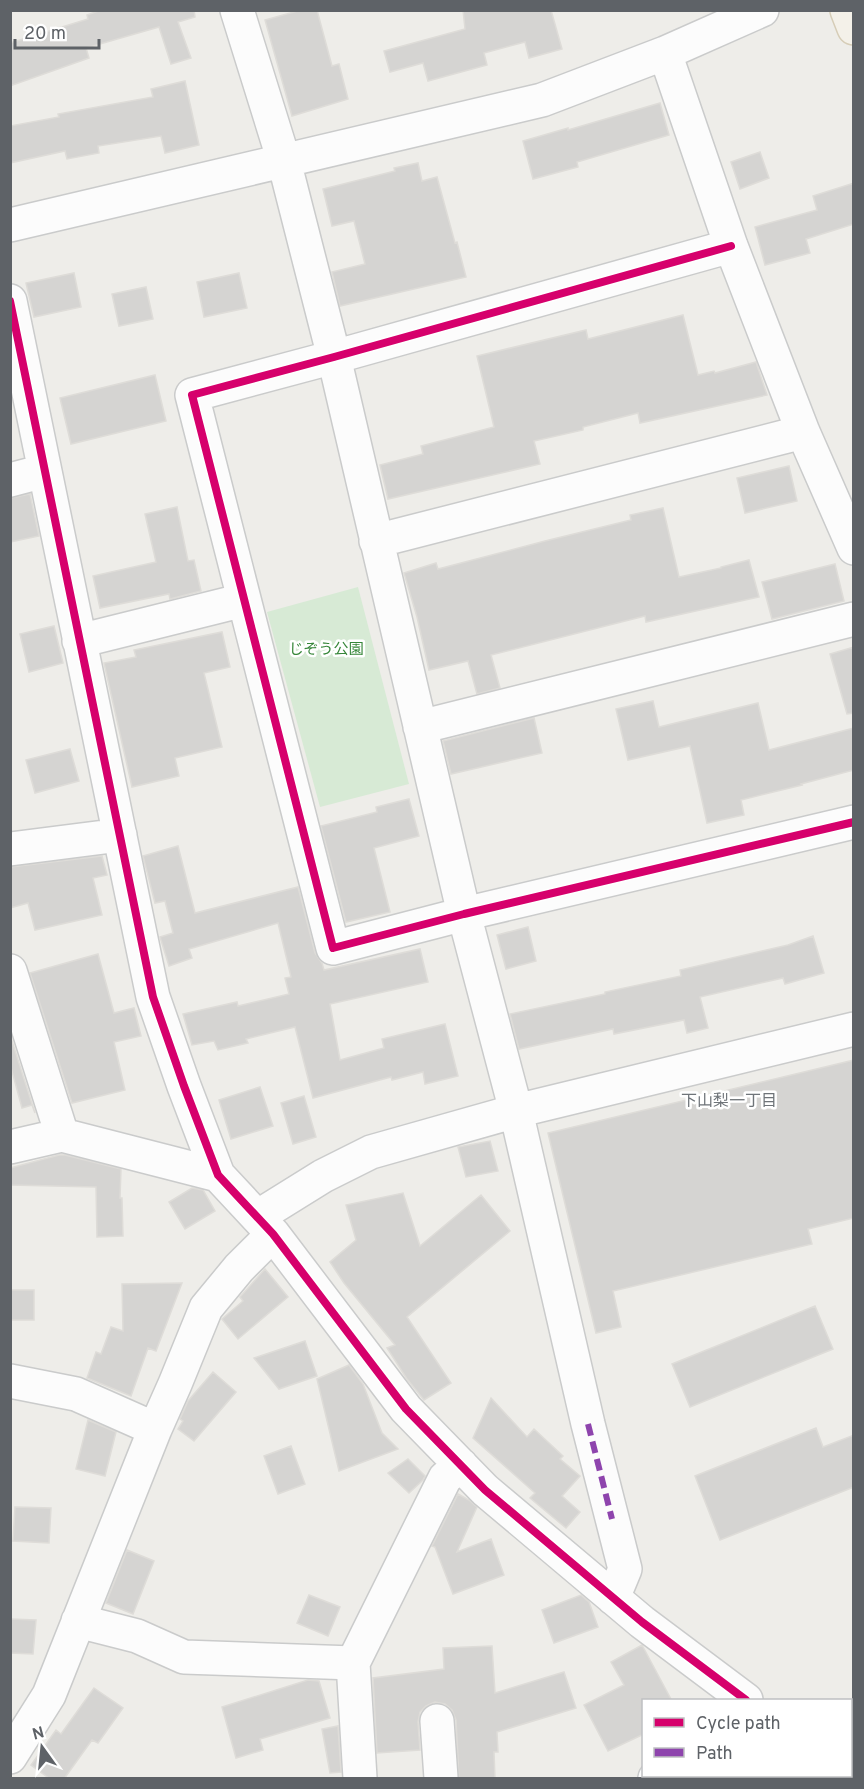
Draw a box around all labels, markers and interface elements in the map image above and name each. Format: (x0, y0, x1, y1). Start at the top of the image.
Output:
scale bar (15, 12, 99, 50)
text: 20 m (24, 23, 66, 46)
park label: じぞう公園 (288, 641, 364, 660)
district label: 下山梨一丁目 (681, 1092, 777, 1112)
legend (642, 1699, 852, 1777)
text: Cycle path (696, 1713, 781, 1736)
north arrow (12, 1717, 72, 1777)
text: N (30, 1723, 47, 1746)
text: Path (696, 1743, 733, 1766)

